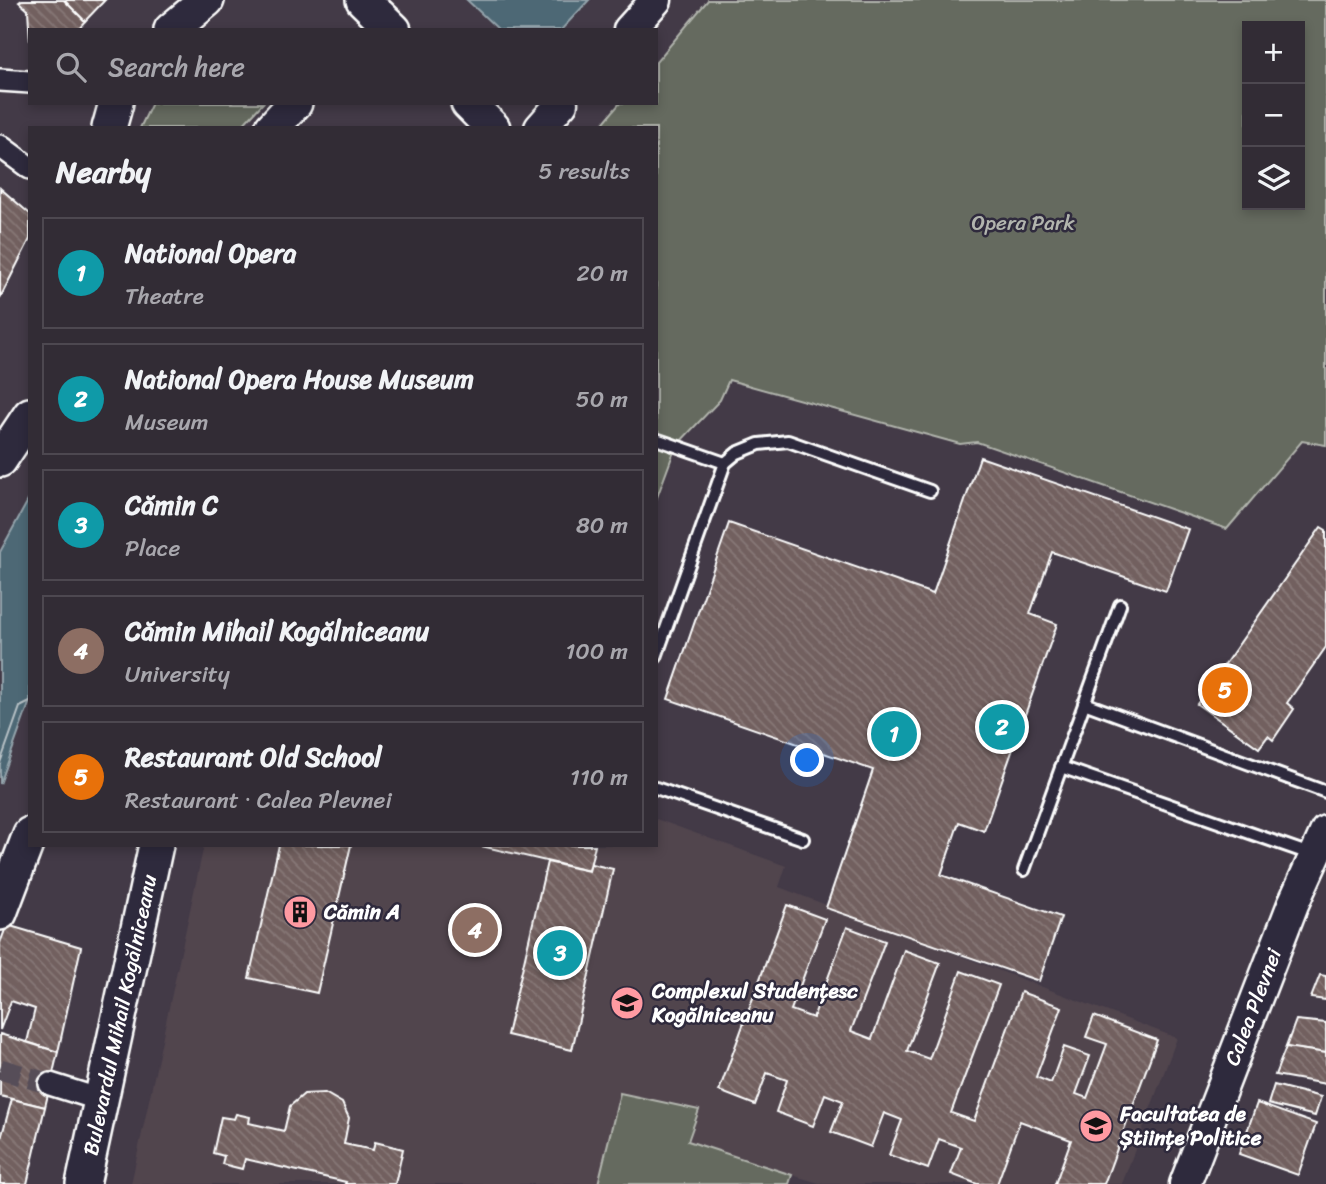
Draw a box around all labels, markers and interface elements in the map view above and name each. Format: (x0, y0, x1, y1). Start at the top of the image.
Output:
map controls (1242, 21, 1305, 210)
button: + (1242, 21, 1305, 84)
search box (28, 28, 658, 105)
text: Search here (108, 44, 245, 90)
icon: search (52, 48, 90, 86)
button: − (1242, 84, 1305, 147)
text: Nearby (56, 145, 151, 199)
button: layers (1242, 147, 1305, 210)
text: 5 results (539, 151, 630, 192)
park label: Opera Park (971, 204, 1075, 242)
text: National Opera (125, 230, 296, 276)
text: 1 (76, 253, 86, 294)
text: 20 m (577, 253, 628, 294)
text: Theatre (125, 276, 204, 317)
text: National Opera House Museum (125, 356, 474, 402)
text: 2 (74, 379, 88, 420)
text: 50 m (576, 379, 628, 420)
text: Museum (125, 402, 209, 443)
text: Cămin C (125, 482, 218, 528)
text: 3 (75, 505, 87, 546)
text: 80 m (576, 505, 628, 546)
text: Place (125, 528, 180, 569)
text: Cămin Mihail Kogălniceanu (125, 608, 429, 654)
text: 4 (74, 631, 88, 672)
text: 100 m (565, 631, 628, 672)
text: University (125, 654, 230, 695)
pin: 5 (1202, 664, 1248, 716)
pin: 2 (979, 701, 1025, 753)
pin: 1 (871, 708, 917, 760)
text: Restaurant Old School (125, 734, 382, 780)
your location (790, 743, 824, 777)
text: 5 (74, 757, 88, 798)
text: 110 m (570, 757, 628, 798)
text: Restaurant · Calea Plevnei (125, 780, 392, 821)
street label: Bulevardul Mihail Kogălniceanu (72, 871, 168, 1159)
building icon: Cămin A (281, 893, 319, 931)
place label: Cămin A (323, 893, 400, 931)
pin: 4 (452, 904, 498, 956)
pin: 3 (537, 927, 583, 979)
street label: Calea Plevnei (1213, 942, 1293, 1071)
place label: Complexul Studențesc Kogălniceanu (651, 972, 858, 1034)
school or university icon: Complexul Studențesc Kogălniceanu (608, 984, 646, 1022)
place label: Facultatea de Științe Politice (1119, 1095, 1262, 1157)
school or university icon: Facultatea de Științe Politice (1077, 1107, 1115, 1145)

